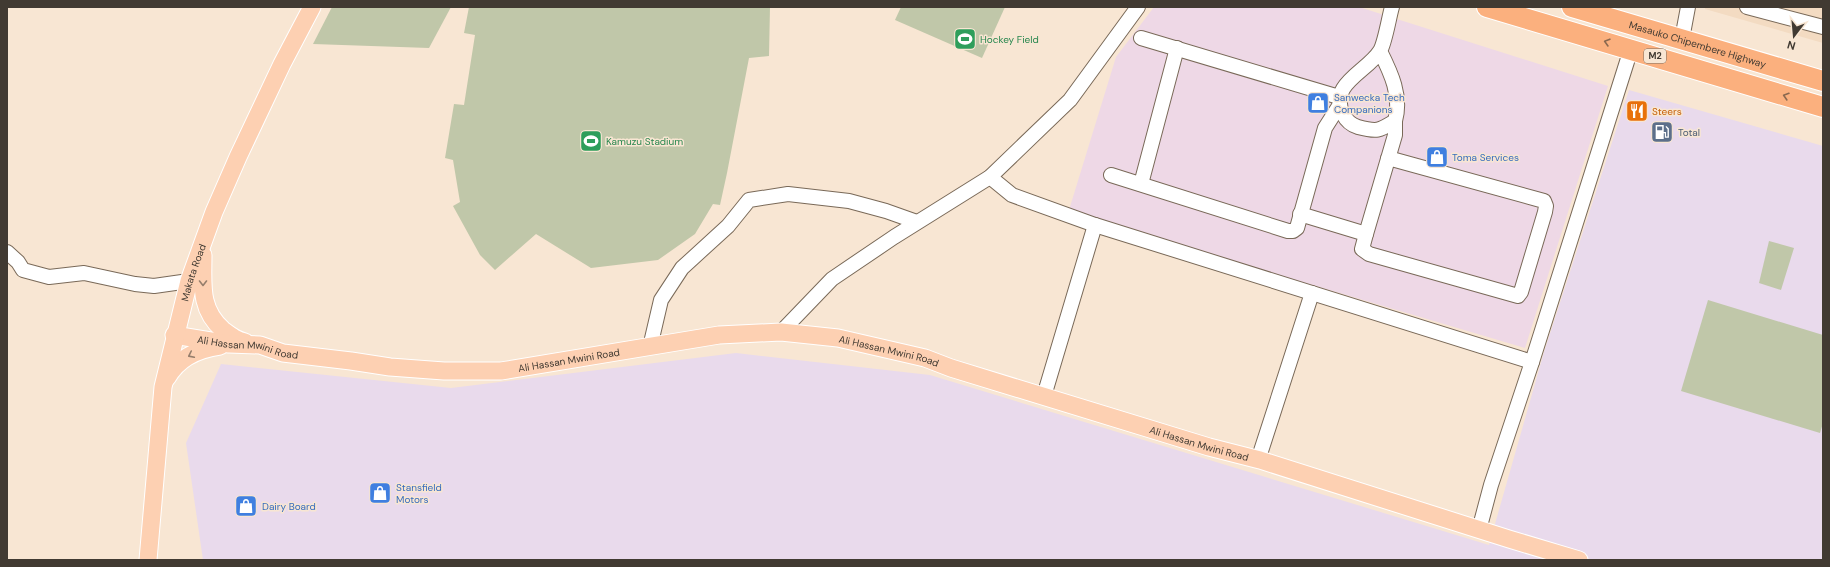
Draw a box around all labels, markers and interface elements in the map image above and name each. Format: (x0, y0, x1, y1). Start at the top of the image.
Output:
north arrow (1774, 16, 1814, 56)
street label: Masauko Chipembere Highway (1627, 18, 1768, 71)
sports icon: Hockey Field (952, 26, 978, 52)
place label: Hockey Field (980, 33, 1039, 46)
one-way arrow (1604, 38, 1611, 47)
text: N (1785, 38, 1797, 53)
road number: M2 (1644, 49, 1666, 63)
shop icon: Sanwecka Tech Companions (1305, 90, 1331, 116)
place label: Sanwecka Tech Companions (1334, 91, 1405, 116)
one-way arrow (1782, 92, 1789, 101)
restaurant icon: Steers (1624, 98, 1650, 124)
place label: Steers (1652, 105, 1682, 118)
fuel station icon: Total (1649, 119, 1675, 145)
place label: Total (1678, 126, 1700, 139)
sports icon: Kamuzu Stadium (578, 128, 604, 154)
place label: Kamuzu Stadium (606, 135, 683, 148)
shop icon: Toma Services (1424, 144, 1450, 170)
place label: Toma Services (1452, 151, 1519, 164)
street label: Makata Road (178, 242, 209, 303)
one-way arrow (199, 280, 207, 286)
street label: Ali Hassan Mwini Road (838, 332, 941, 370)
street label: Ali Hassan Mwini Road (196, 333, 299, 362)
street label: Ali Hassan Mwini Road (517, 345, 621, 375)
one-way arrow (188, 350, 195, 358)
street label: Ali Hassan Mwini Road (1148, 423, 1250, 464)
shop icon: Stansfield Motors (367, 480, 393, 506)
place label: Stansfield Motors (396, 481, 442, 506)
shop icon: Dairy Board (233, 493, 259, 519)
place label: Dairy Board (262, 500, 316, 513)

